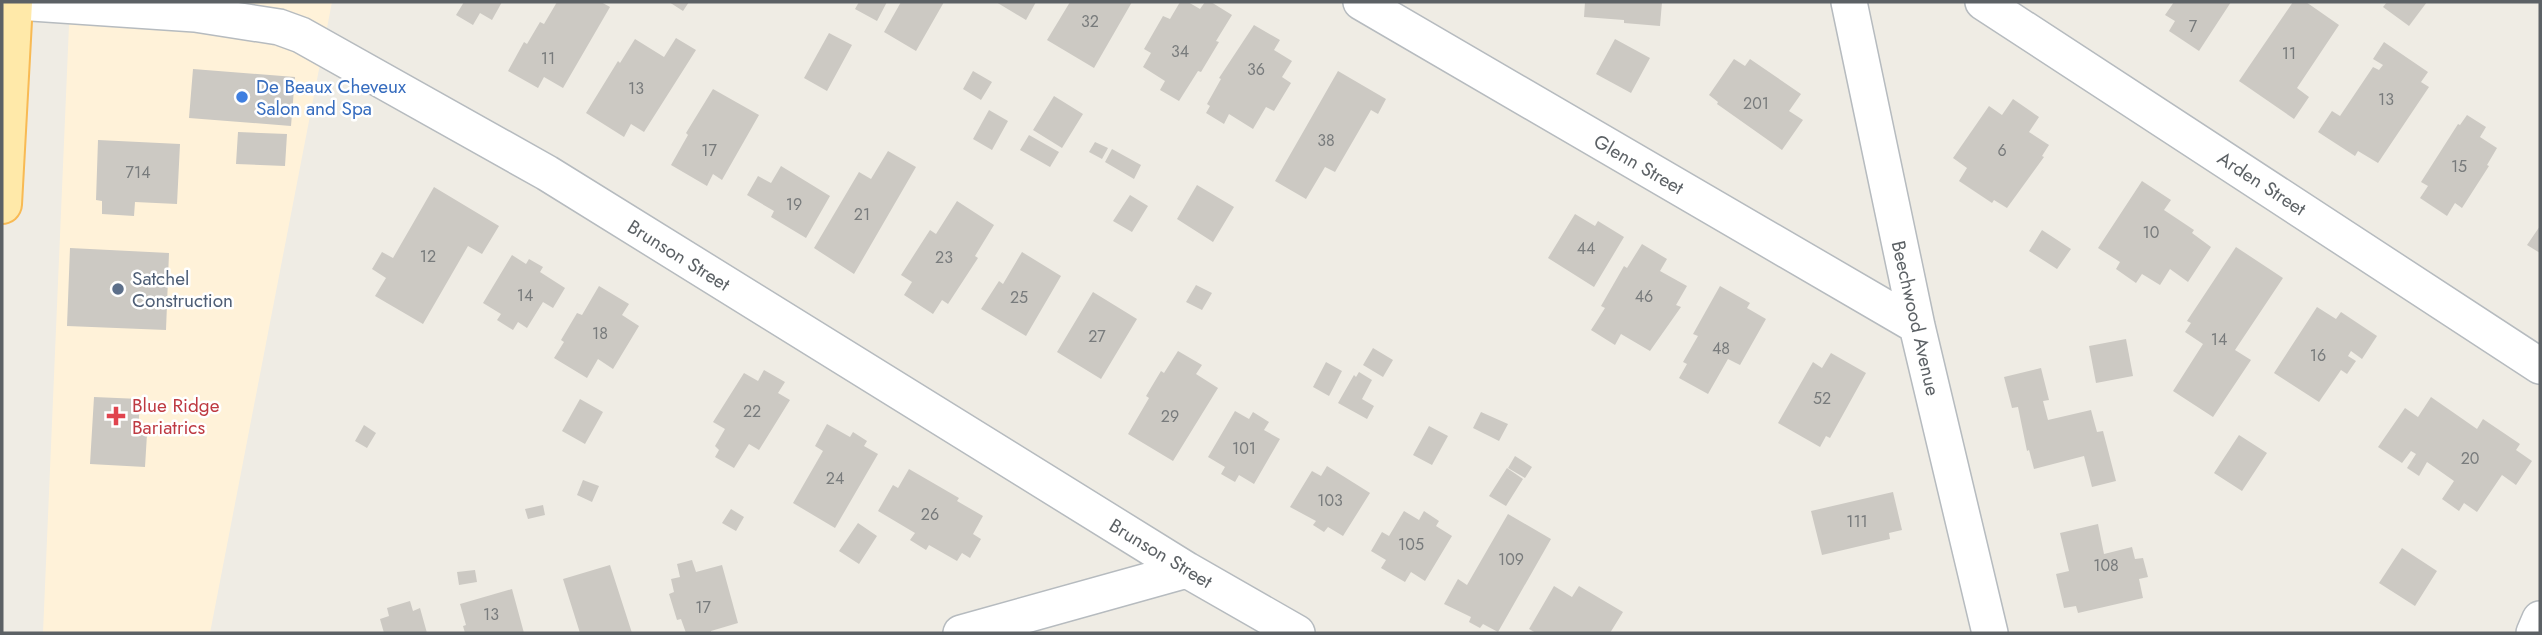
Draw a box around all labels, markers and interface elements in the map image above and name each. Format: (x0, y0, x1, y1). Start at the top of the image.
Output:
house number: 32 (1081, 10, 1099, 33)
house number: 7 (2189, 15, 2198, 38)
house number: 34 (1171, 40, 1189, 63)
house number: 11 (2282, 42, 2296, 65)
house number: 11 (541, 47, 555, 70)
house number: 36 (1247, 58, 1265, 81)
place label: De Beaux Cheveux Salon and Spa (256, 73, 406, 122)
house number: 13 (628, 77, 644, 100)
house number: 13 (2378, 88, 2394, 111)
marker: De Beaux Cheveux Salon and Spa (234, 89, 250, 105)
house number: 201 (1743, 92, 1769, 115)
street label: Glenn Street (1589, 128, 1689, 201)
house number: 38 (1317, 129, 1335, 152)
house number: 17 (701, 139, 717, 162)
house number: 6 (1997, 139, 2007, 162)
street label: Arden Street (2212, 145, 2312, 222)
house number: 15 (2451, 155, 2467, 178)
house number: 714 (126, 161, 150, 184)
house number: 19 (786, 193, 802, 216)
house number: 21 (854, 203, 870, 226)
street label: Brunson Street (622, 213, 735, 298)
house number: 10 (2143, 221, 2159, 244)
house number: 44 (1577, 237, 1595, 260)
street label: Beechwood Avenue (1885, 238, 1947, 398)
house number: 12 (420, 245, 436, 268)
house number: 23 (935, 246, 953, 269)
place label: Satchel Construction (132, 265, 233, 314)
marker: Satchel Construction (110, 281, 126, 297)
house number: 14 (517, 284, 533, 307)
house number: 46 (1635, 285, 1653, 308)
house number: 25 (1010, 286, 1028, 309)
house number: 18 (592, 322, 608, 345)
house number: 27 (1088, 325, 1106, 348)
house number: 14 (2211, 328, 2227, 351)
house number: 48 (1712, 337, 1730, 360)
house number: 16 (2310, 344, 2326, 367)
house number: 52 (1813, 387, 1831, 410)
place label: Blue Ridge Bariatrics (132, 392, 220, 441)
house number: 22 (743, 400, 761, 423)
house number: 29 (1161, 405, 1179, 428)
marker: Blue Ridge Bariatrics (106, 406, 126, 426)
house number: 101 (1232, 437, 1256, 460)
house number: 20 (2461, 447, 2479, 470)
house number: 24 (826, 467, 844, 490)
house number: 103 (1317, 489, 1343, 512)
house number: 26 (921, 503, 939, 526)
house number: 111 (1846, 510, 1868, 533)
street label: Brunson Street (1104, 512, 1218, 595)
house number: 105 (1398, 533, 1424, 556)
house number: 109 (1498, 548, 1524, 571)
house number: 108 (2093, 554, 2119, 577)
house number: 17 (695, 596, 711, 619)
house number: 13 (483, 603, 499, 626)

